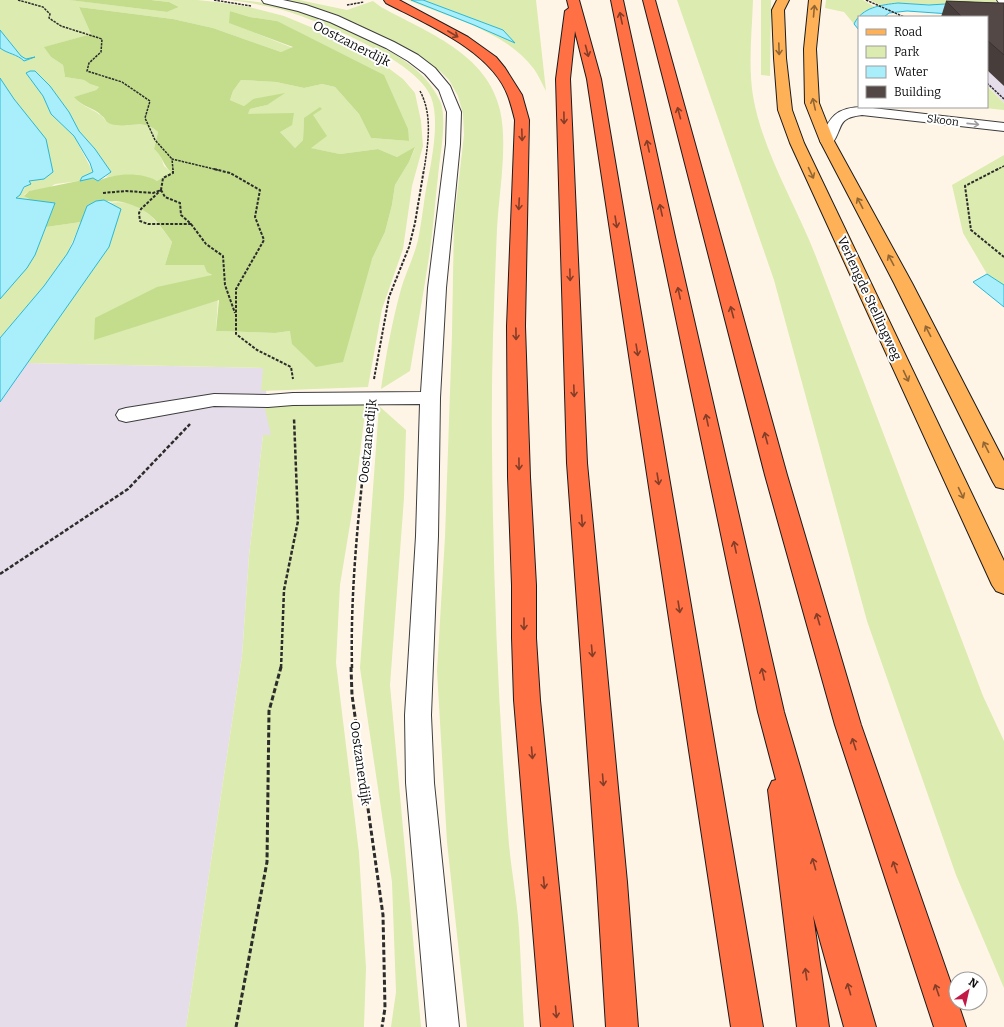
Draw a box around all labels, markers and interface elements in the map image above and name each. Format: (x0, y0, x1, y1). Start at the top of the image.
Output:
one-way arrow (810, 5, 817, 18)
one-way arrow (616, 12, 624, 25)
legend (858, 16, 988, 108)
street label: Oostzanerdijk (311, 18, 393, 70)
text: Road (894, 25, 922, 39)
one-way arrow (447, 31, 459, 39)
one-way arrow (775, 42, 783, 55)
one-way arrow (584, 44, 591, 57)
text: Park (894, 45, 920, 59)
text: Water (894, 65, 929, 79)
text: Building (894, 85, 941, 99)
one-way arrow (809, 98, 817, 111)
one-way arrow (675, 107, 682, 120)
one-way arrow (560, 111, 568, 124)
street label: Skoon (926, 112, 960, 129)
one-way arrow (966, 120, 979, 128)
one-way arrow (518, 128, 526, 141)
one-way arrow (643, 140, 651, 153)
one-way arrow (808, 167, 815, 179)
one-way arrow (515, 197, 523, 210)
one-way arrow (856, 197, 863, 209)
one-way arrow (657, 204, 665, 217)
one-way arrow (612, 215, 620, 228)
street label: Verlengde Stellingweg (834, 234, 905, 362)
one-way arrow (887, 254, 894, 266)
one-way arrow (566, 268, 573, 281)
one-way arrow (675, 286, 683, 299)
one-way arrow (728, 306, 735, 319)
one-way arrow (924, 326, 931, 338)
one-way arrow (512, 327, 520, 340)
one-way arrow (633, 343, 641, 356)
one-way arrow (903, 369, 910, 381)
one-way arrow (570, 384, 578, 397)
street label: Oostzanerdijk (356, 398, 379, 484)
one-way arrow (703, 413, 711, 426)
one-way arrow (762, 431, 769, 444)
one-way arrow (982, 442, 990, 454)
one-way arrow (515, 457, 523, 470)
one-way arrow (654, 472, 662, 485)
one-way arrow (958, 487, 965, 499)
one-way arrow (578, 514, 585, 527)
one-way arrow (731, 540, 739, 553)
one-way arrow (675, 600, 683, 613)
one-way arrow (814, 613, 821, 626)
one-way arrow (520, 617, 528, 630)
one-way arrow (588, 644, 595, 657)
one-way arrow (759, 667, 767, 680)
street label: Oostzanerdijk (347, 720, 374, 807)
one-way arrow (850, 738, 858, 750)
one-way arrow (529, 746, 536, 759)
one-way arrow (599, 773, 607, 786)
one-way arrow (810, 858, 817, 871)
one-way arrow (891, 861, 899, 873)
one-way arrow (540, 876, 548, 889)
one-way arrow (802, 968, 810, 981)
north arrow (948, 971, 988, 1011)
text: N (966, 975, 981, 991)
one-way arrow (845, 983, 852, 996)
one-way arrow (933, 984, 941, 996)
one-way arrow (552, 1005, 559, 1018)

